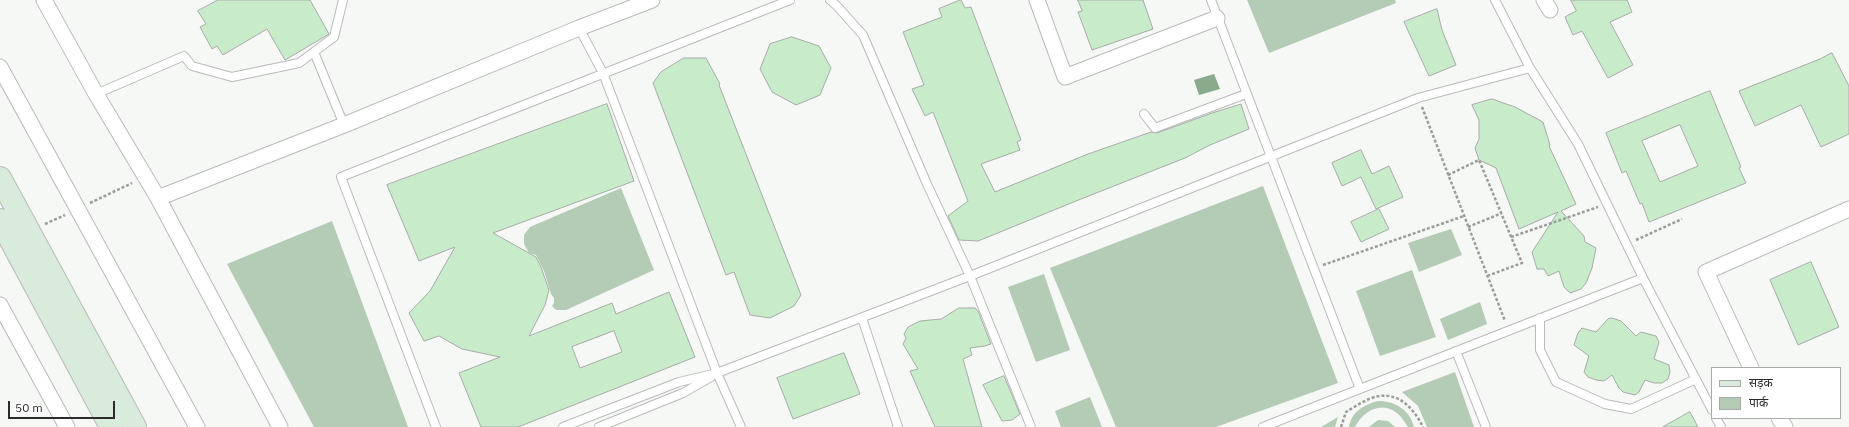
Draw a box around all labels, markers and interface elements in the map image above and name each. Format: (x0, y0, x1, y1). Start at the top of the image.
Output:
legend (1711, 367, 1841, 419)
text: सड़क (1749, 375, 1773, 390)
scale bar (10, 393, 117, 419)
text: पार्क (1749, 395, 1768, 410)
text: 50 m (15, 400, 43, 415)

